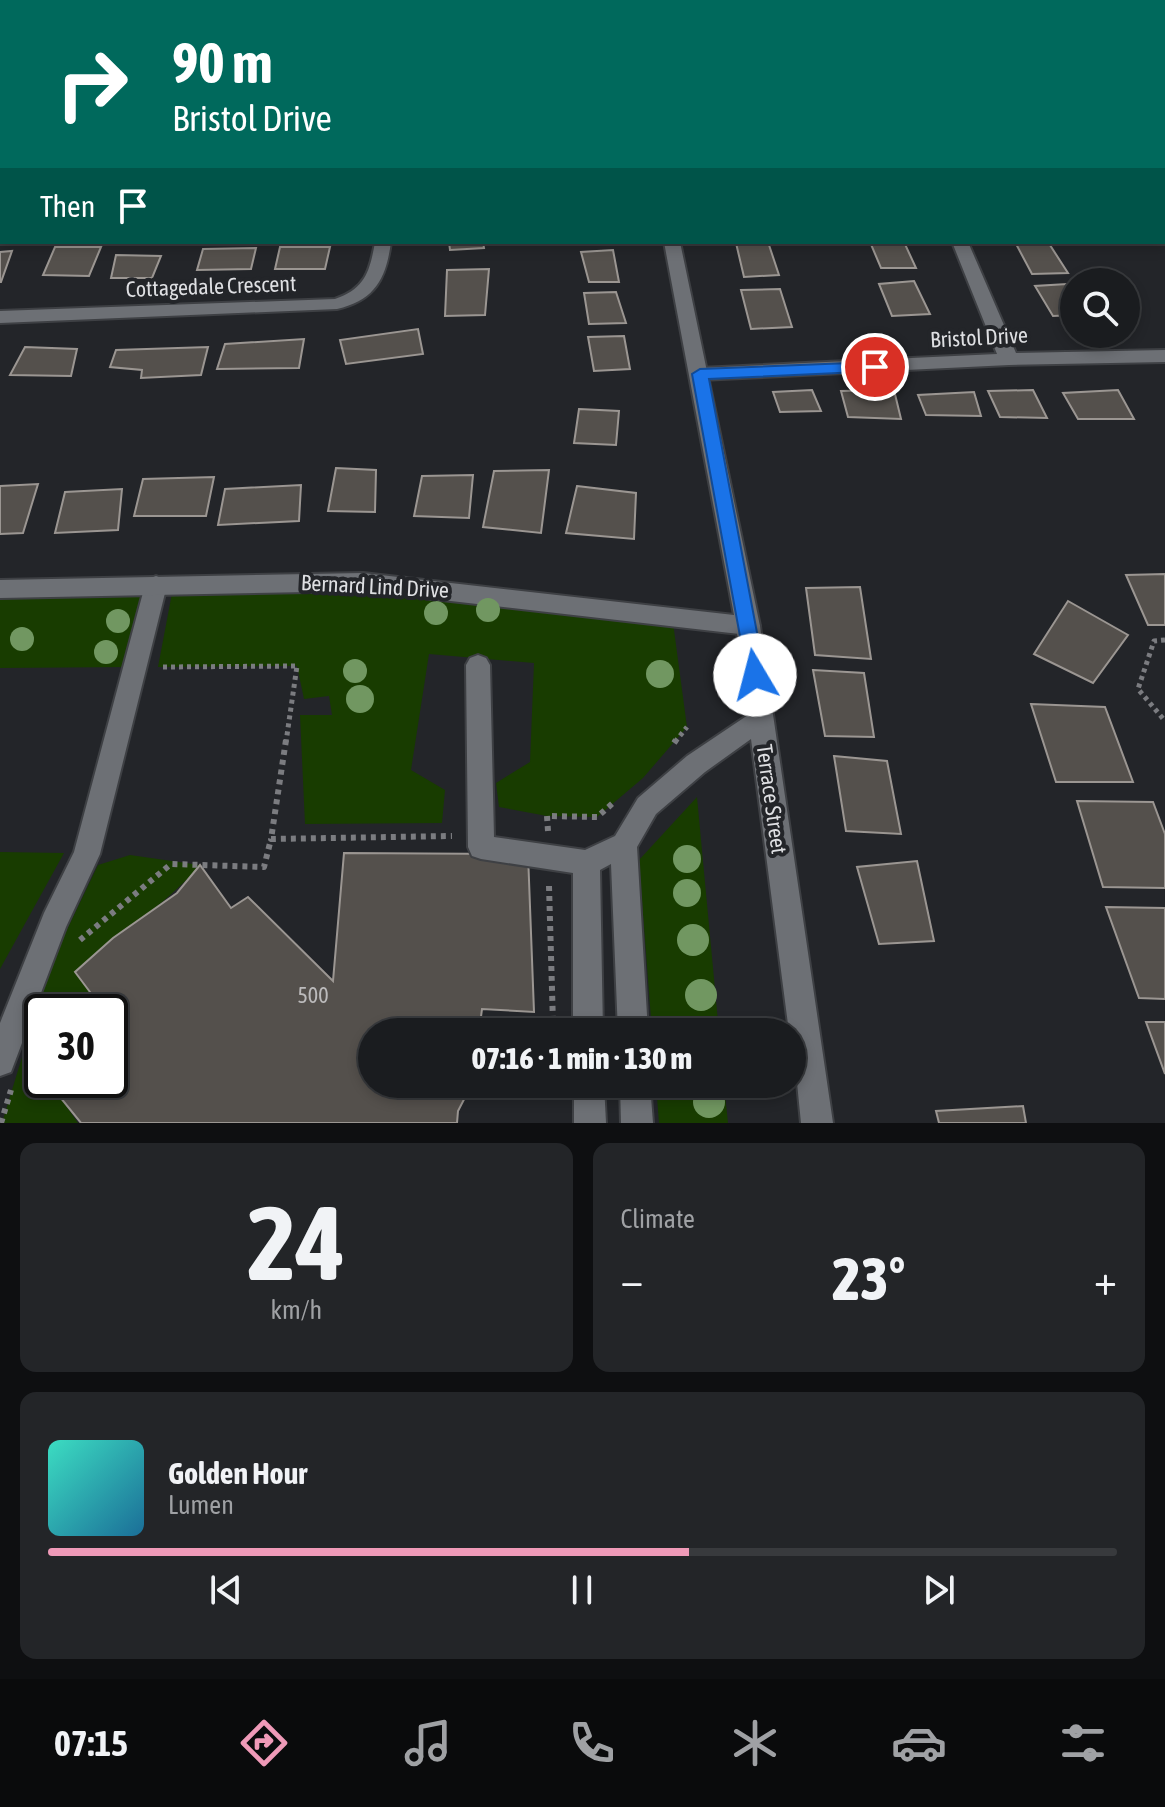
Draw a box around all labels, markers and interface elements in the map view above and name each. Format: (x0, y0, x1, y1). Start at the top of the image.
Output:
text: 90 m (172, 31, 273, 95)
icon: right (40, 32, 144, 136)
text: Bristol Drive (172, 97, 332, 139)
icon: arrive (111, 184, 155, 228)
text: Then (40, 189, 95, 223)
map controls (1060, 268, 1140, 348)
button: search (1060, 268, 1140, 348)
street label: Cottagedale Crescent (125, 270, 297, 302)
street label: Bristol Drive (930, 321, 1028, 353)
pin (841, 333, 909, 401)
icon: arrive (853, 345, 897, 389)
street label: Bernard Lind Drive (300, 569, 450, 603)
position arrow (713, 633, 797, 717)
street label: Terrace Street (751, 742, 793, 856)
house number: 500 (297, 982, 329, 1008)
speed limit sign: 30 (24, 994, 128, 1098)
text: 07:16 · 1 min · 130 m (472, 1041, 692, 1075)
text: 24 (247, 1183, 345, 1302)
text: Climate (621, 1204, 695, 1234)
text: 23° (832, 1244, 905, 1313)
text: − (621, 1254, 643, 1304)
text: + (1094, 1254, 1117, 1304)
text: km/h (270, 1295, 322, 1325)
text: Golden Hour (168, 1456, 307, 1490)
text: Lumen (168, 1490, 234, 1520)
icon: previous (204, 1568, 248, 1612)
icon: pause (560, 1568, 604, 1612)
icon: next (917, 1568, 961, 1612)
icon: directions (236, 1715, 292, 1771)
icon: music (400, 1715, 456, 1771)
icon: phone (564, 1715, 620, 1771)
icon: climate (727, 1715, 783, 1771)
icon: car (891, 1715, 947, 1771)
icon: filters (1055, 1715, 1111, 1771)
text: 07:15 (54, 1722, 128, 1764)

